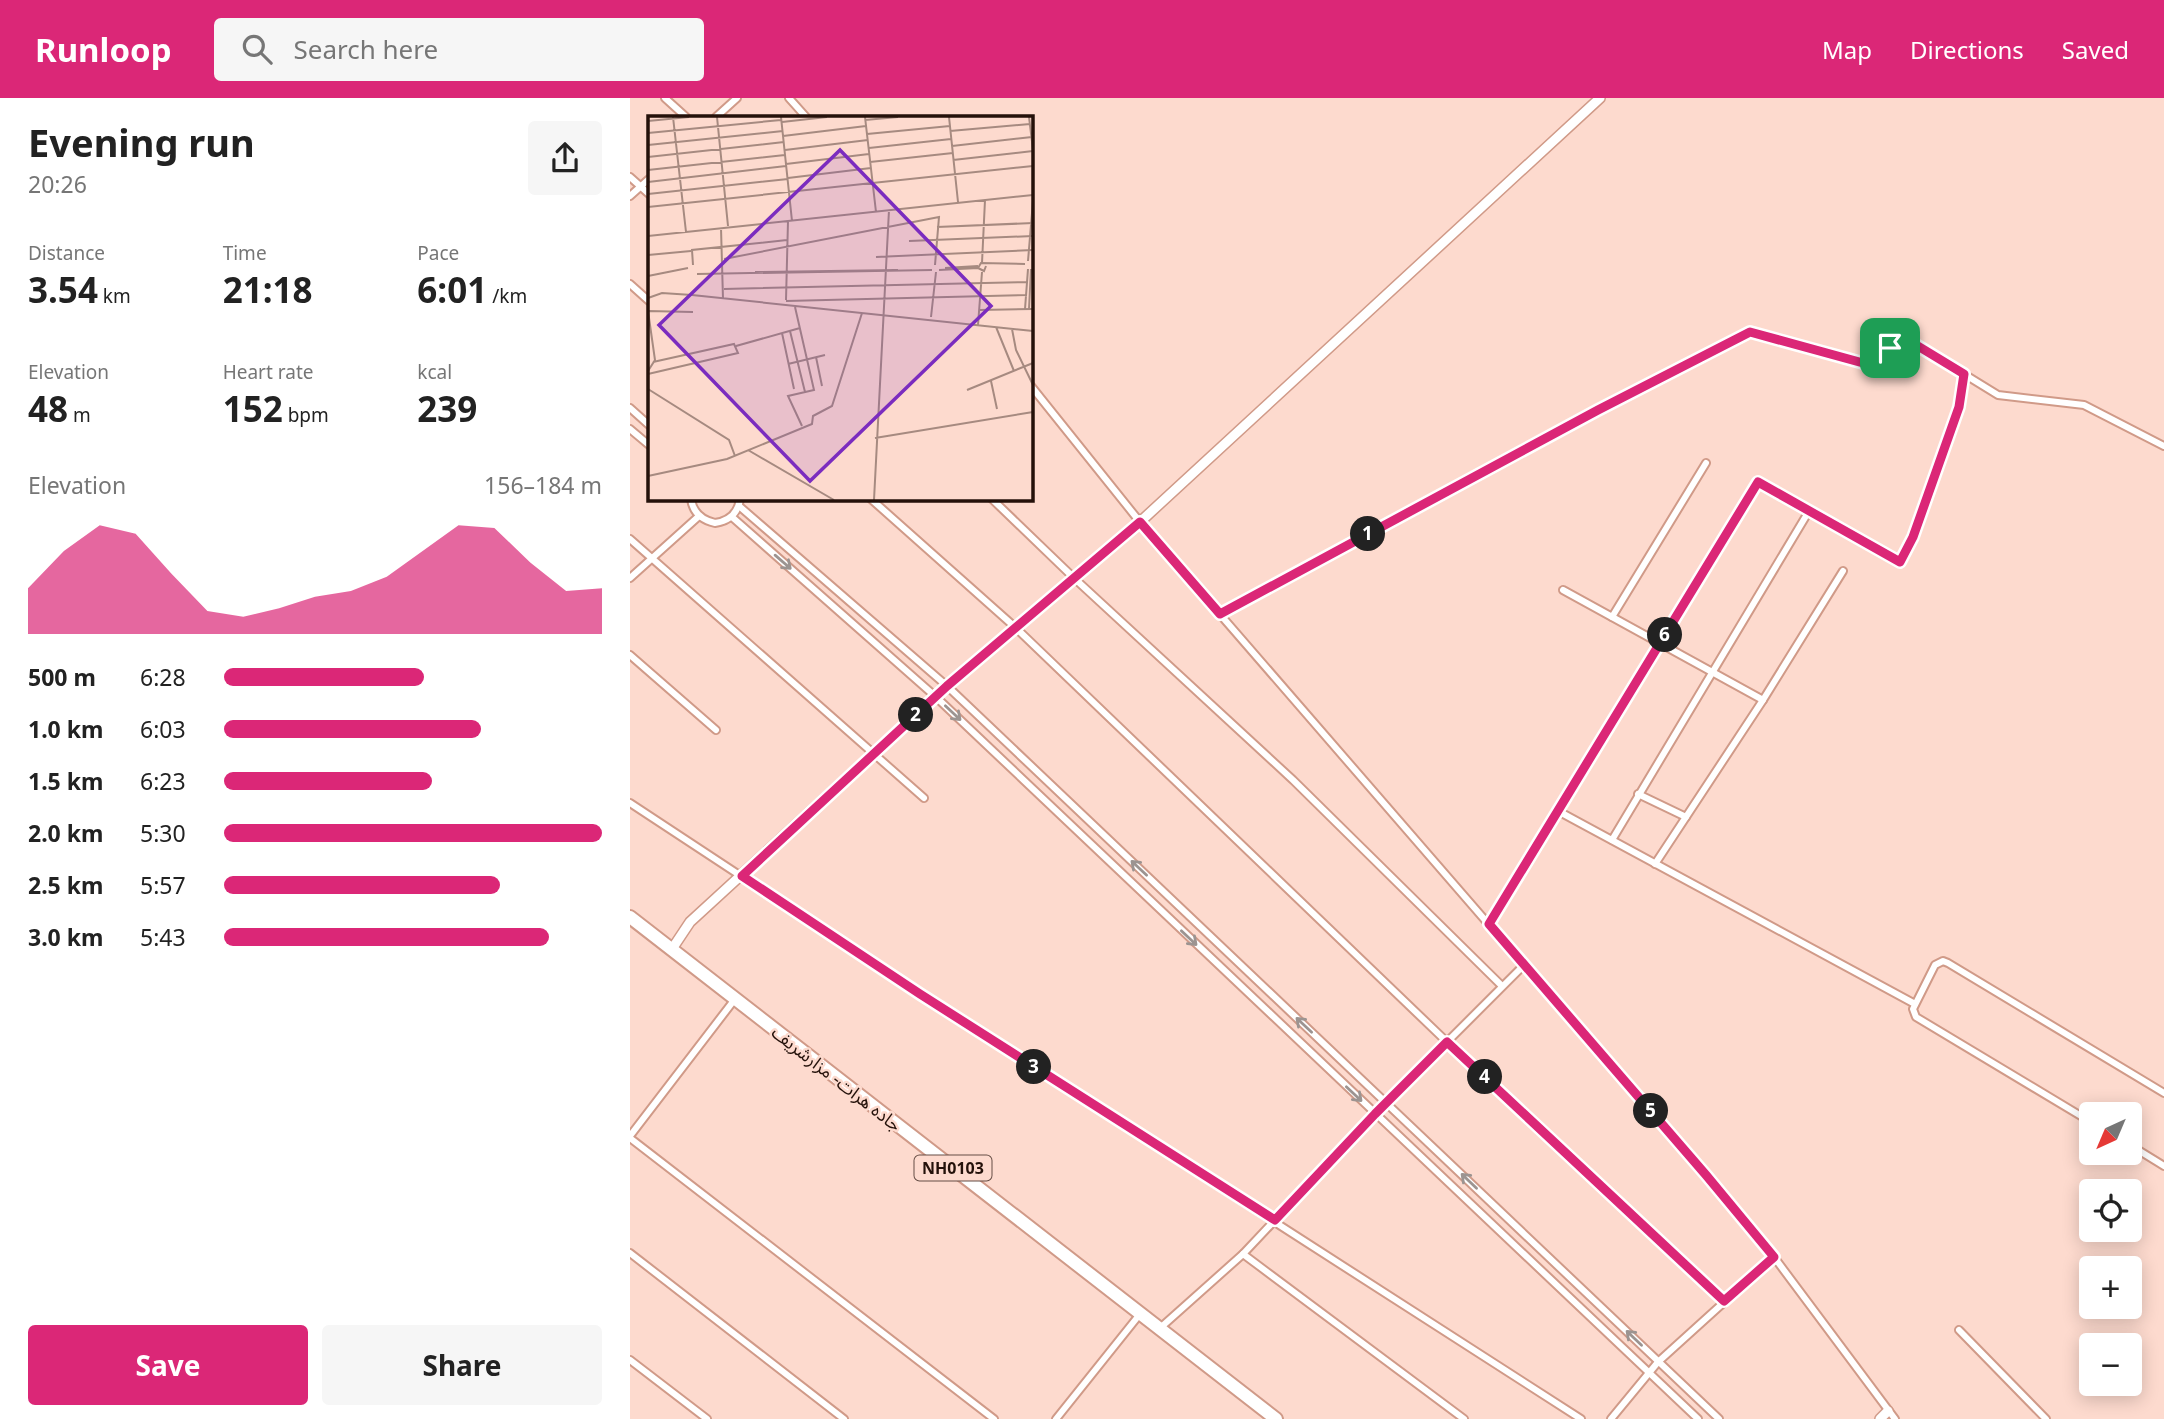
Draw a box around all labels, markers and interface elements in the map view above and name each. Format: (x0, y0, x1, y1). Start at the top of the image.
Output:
search box (214, 18, 704, 81)
text: Runloop (35, 27, 172, 72)
icon: search (238, 30, 276, 68)
text: Search here (294, 31, 438, 67)
text: Map (1822, 33, 1872, 66)
text: Directions (1910, 33, 2024, 66)
text: Saved (2062, 33, 2129, 66)
text: Evening run (28, 116, 255, 168)
inset map (648, 116, 1032, 500)
button: share (528, 121, 602, 195)
text: 20:26 (28, 168, 87, 200)
text: Distance (28, 240, 105, 266)
text: Time (223, 240, 267, 266)
text: Pace (417, 240, 459, 266)
text: 3.54 (28, 266, 98, 313)
text: 21:18 (223, 266, 313, 313)
text: 6:01 (417, 266, 487, 313)
text: km (98, 283, 131, 309)
text: /km (487, 283, 527, 309)
pin (1860, 318, 1920, 378)
icon: arrive (1871, 329, 1909, 367)
text: Elevation (28, 359, 109, 385)
text: Heart rate (223, 359, 313, 385)
text: kcal (417, 359, 452, 385)
text: 48 (28, 385, 68, 432)
text: 152 (223, 385, 283, 432)
text: 239 (417, 385, 477, 432)
text: m (68, 402, 91, 428)
text: bpm (283, 402, 329, 428)
text: Elevation (28, 469, 126, 501)
text: 156–184 m (484, 469, 602, 501)
pin: 1 (1350, 516, 1386, 551)
text: 1 (1362, 520, 1373, 546)
one-way arrow (774, 554, 792, 570)
pin: 6 (1648, 618, 1682, 652)
text: 6 (1659, 621, 1670, 647)
text: 500 m (28, 661, 96, 693)
text: 6:28 (140, 661, 186, 693)
pin: 2 (898, 698, 934, 732)
text: 2 (910, 701, 921, 727)
one-way arrow (944, 705, 961, 722)
text: 1.0 km (28, 713, 103, 745)
text: 6:03 (140, 713, 186, 745)
text: 1.5 km (28, 765, 103, 797)
text: 6:23 (140, 765, 186, 797)
text: 2.0 km (28, 817, 103, 849)
text: 5:30 (140, 817, 186, 849)
one-way arrow (1131, 860, 1148, 877)
text: 2.5 km (28, 869, 103, 901)
text: 5:57 (140, 869, 186, 901)
text: 3.0 km (28, 921, 103, 953)
text: 5:43 (140, 921, 186, 953)
one-way arrow (1180, 929, 1197, 946)
one-way arrow (1296, 1016, 1313, 1033)
street label: جاده هرات- مزارشریف (767, 1020, 907, 1136)
pin: 3 (1016, 1049, 1052, 1084)
text: 3 (1028, 1053, 1039, 1079)
pin: 4 (1468, 1060, 1502, 1094)
text: 4 (1479, 1063, 1490, 1089)
one-way arrow (1345, 1086, 1363, 1102)
pin: 5 (1634, 1094, 1668, 1128)
text: 5 (1645, 1097, 1656, 1123)
north arrow (2079, 1102, 2142, 1166)
map controls (2079, 1102, 2142, 1396)
road number: NH0103 (914, 1156, 992, 1180)
one-way arrow (1461, 1173, 1478, 1190)
button: locate (2079, 1179, 2142, 1242)
button: + (2079, 1256, 2142, 1319)
button: Save (28, 1325, 308, 1405)
button: Share (322, 1325, 602, 1405)
one-way arrow (1625, 1330, 1642, 1347)
button: − (2079, 1333, 2142, 1396)

